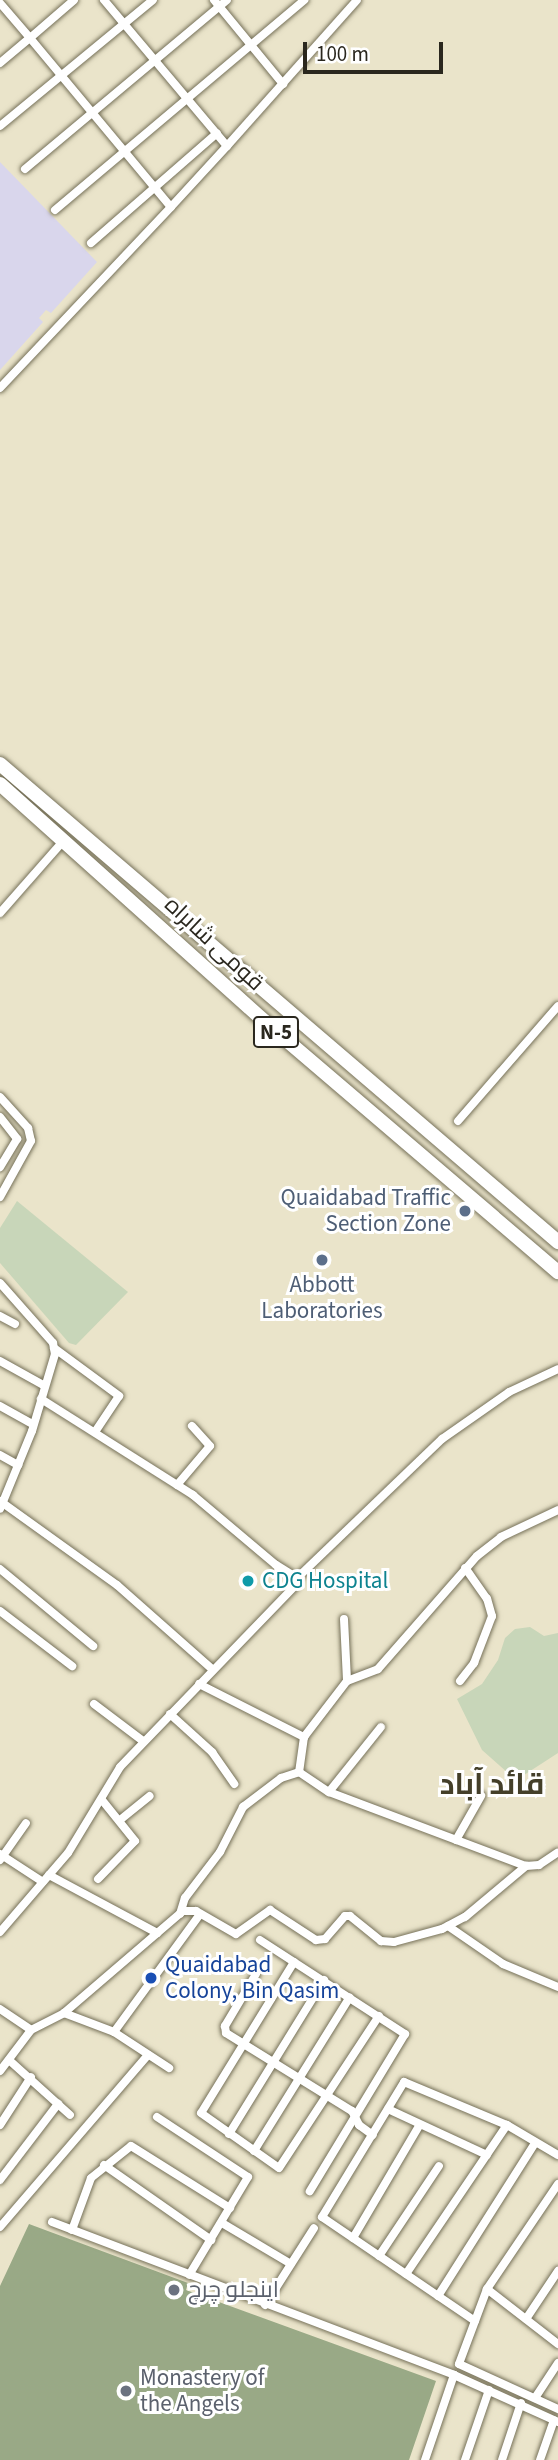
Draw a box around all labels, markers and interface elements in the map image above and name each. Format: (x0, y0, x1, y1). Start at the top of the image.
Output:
scale bar (306, 28, 446, 72)
text: 100 m (316, 39, 369, 69)
street label: قومی شاہراہ (159, 891, 269, 997)
road number: N-5 (252, 1014, 300, 1050)
place label: Quaidabad Traffic Section Zone (281, 1184, 451, 1238)
marker: Quaidabad Traffic Section Zone (457, 1203, 473, 1219)
marker: Abbott Laboratories (314, 1252, 330, 1268)
place label: Abbott Laboratories (261, 1271, 383, 1325)
place label: CDG Hospital (262, 1567, 388, 1595)
marker: CDG Hospital (240, 1573, 256, 1589)
district label: قائد آباد (440, 1767, 544, 1803)
place label: Quaidabad Colony, Bin Qasim (165, 1951, 339, 2005)
marker: Quaidabad Colony, Bin Qasim (143, 1970, 159, 1986)
place label: اینجلو چرچ (188, 2276, 279, 2304)
marker: اینجلو چرچ (166, 2282, 182, 2298)
place label: Monastery of the Angels (140, 2364, 264, 2418)
marker: Monastery of the Angels (118, 2383, 134, 2399)

